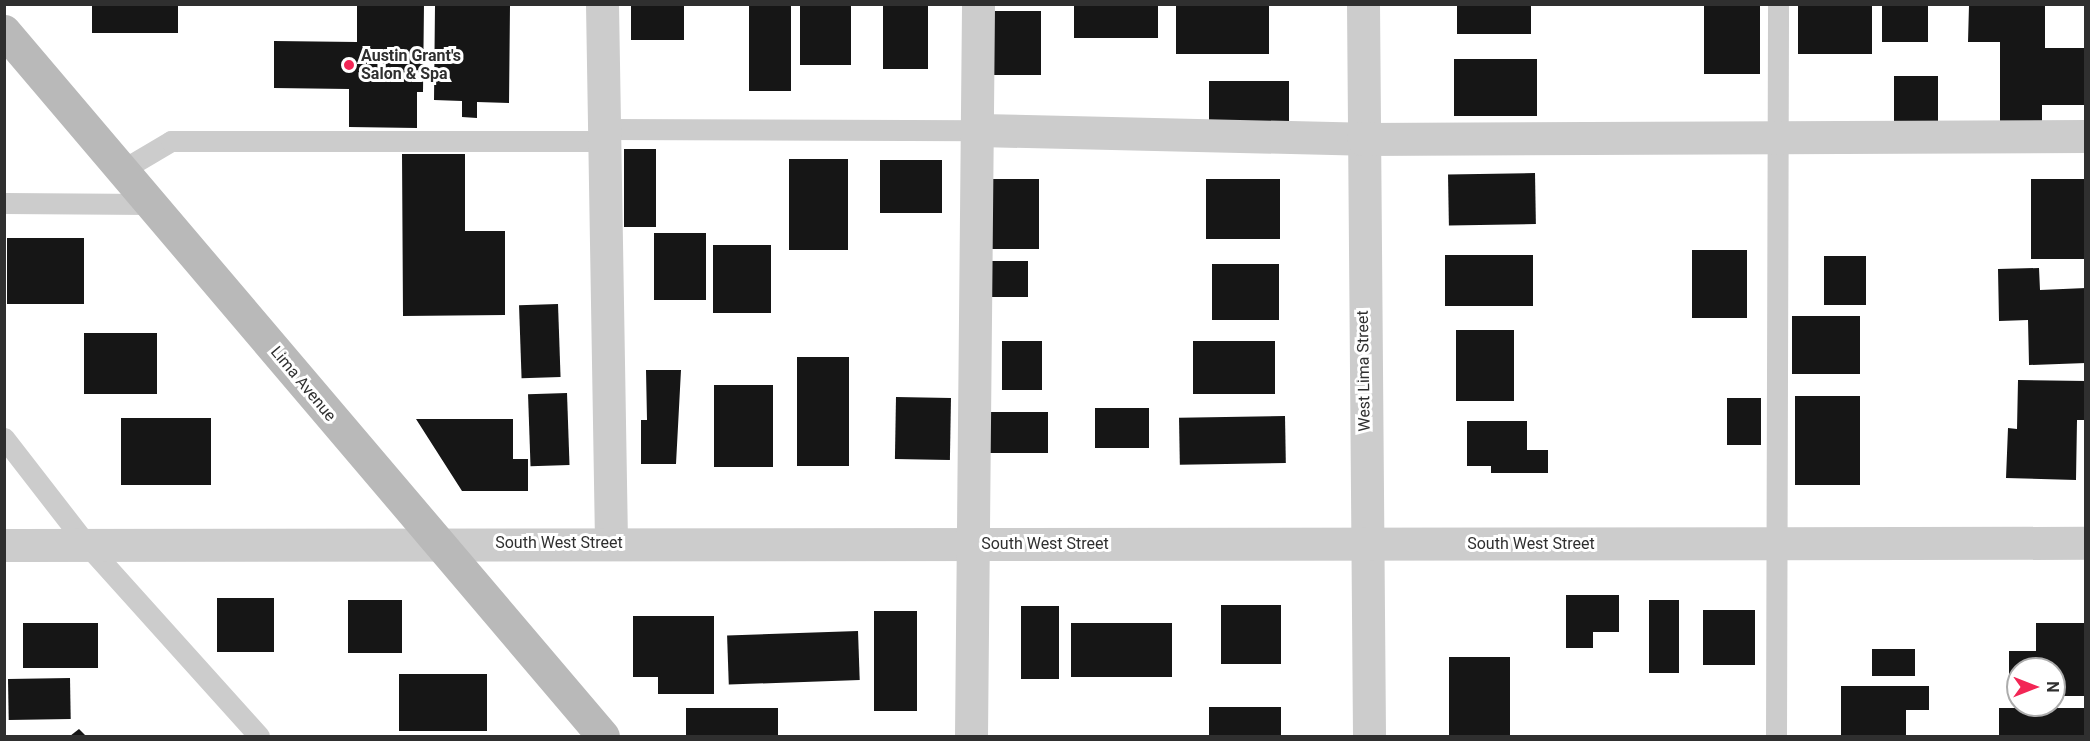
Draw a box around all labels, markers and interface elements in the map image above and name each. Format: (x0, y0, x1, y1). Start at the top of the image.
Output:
place label: Austin Grant's Salon & Spa (361, 46, 461, 84)
marker: Austin Grant's Salon & Spa (342, 58, 356, 72)
street label: West Lima Street (1353, 310, 1375, 432)
street label: Lima Avenue (266, 343, 340, 425)
street label: South West Street (495, 533, 623, 553)
street label: South West Street (981, 534, 1109, 554)
street label: South West Street (1467, 534, 1595, 554)
north arrow (2006, 657, 2066, 717)
text: N (2043, 681, 2062, 693)

